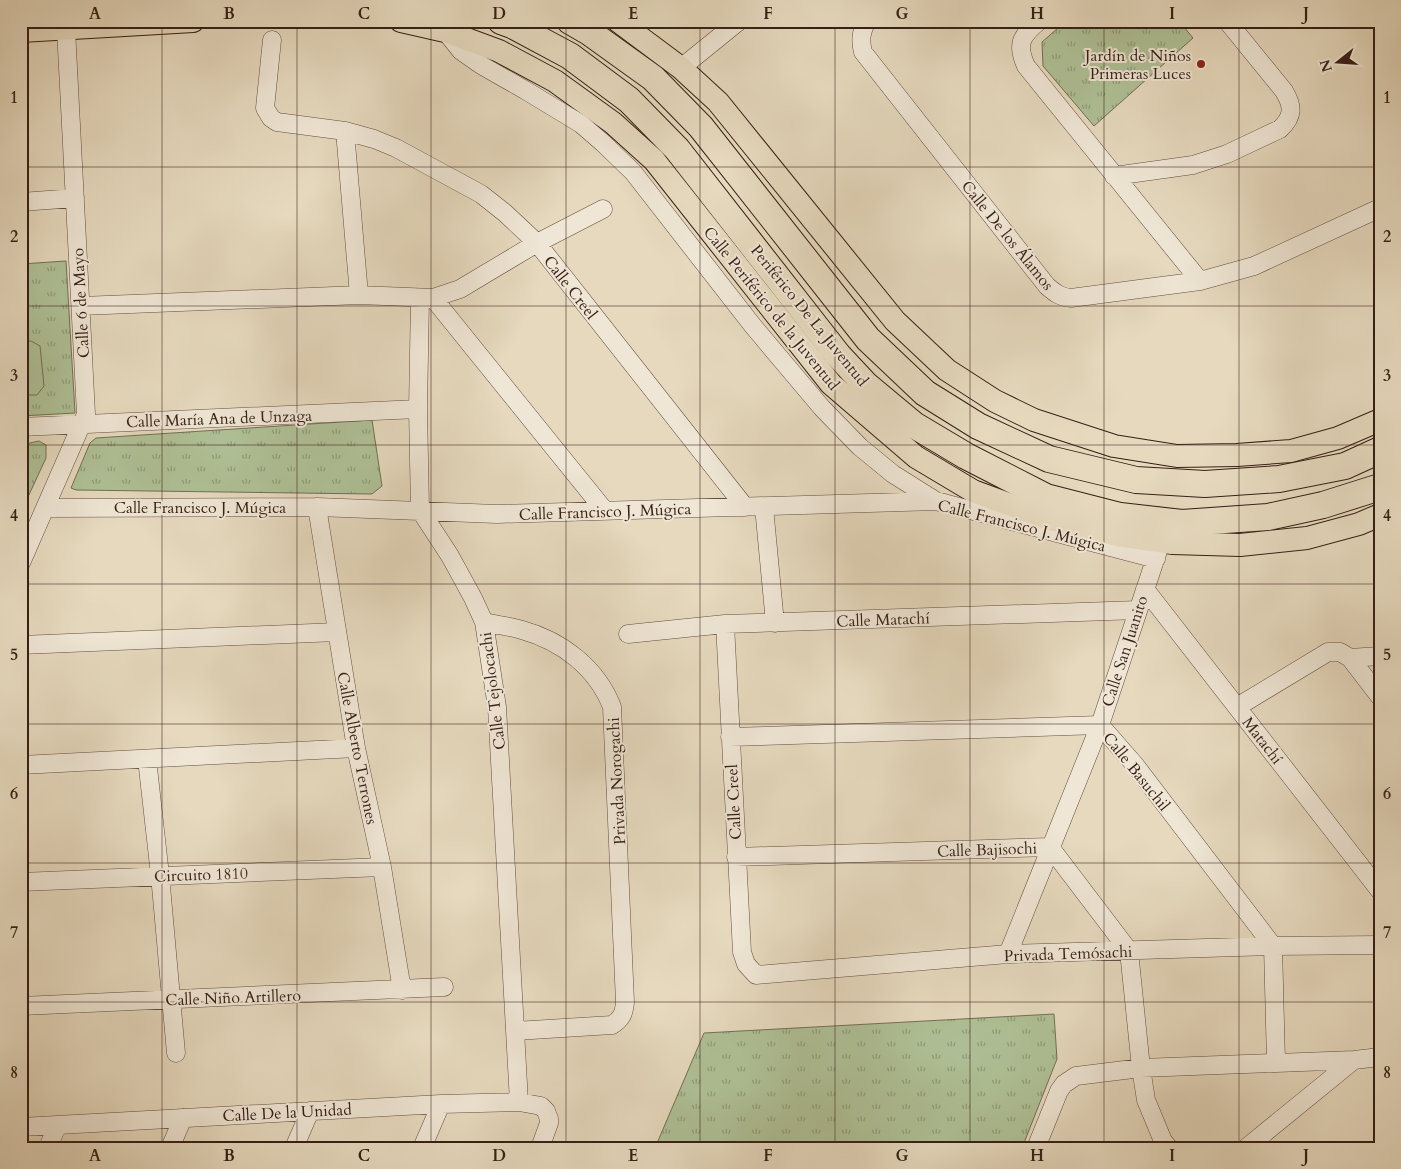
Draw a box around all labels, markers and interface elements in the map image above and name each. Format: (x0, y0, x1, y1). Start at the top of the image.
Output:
text: A (89, 3, 101, 25)
text: B (223, 3, 235, 25)
text: C (358, 3, 370, 25)
text: D (492, 3, 506, 25)
text: E (628, 3, 638, 25)
text: F (763, 3, 773, 25)
text: G (895, 3, 909, 25)
text: H (1030, 3, 1044, 25)
text: I (1169, 3, 1175, 25)
text: J (1301, 3, 1309, 25)
north arrow (1314, 38, 1364, 88)
place label: Jardín de Niños Primeras Luces (1083, 45, 1191, 85)
text: N (1315, 57, 1337, 74)
marker: Jardín de Niños Primeras Luces (1195, 58, 1207, 70)
text: 1 (10, 87, 18, 109)
text: 1 (1383, 87, 1391, 109)
street label: Calle De los Álamos (956, 176, 1058, 295)
street label: Calle Periférico de la Juventud (698, 222, 845, 396)
text: 2 (10, 226, 18, 248)
text: 2 (1383, 226, 1391, 248)
street label: Periférico De La Juventud (745, 240, 874, 391)
street label: Calle 6 de Mayo (67, 247, 95, 359)
street label: Calle Creel (538, 251, 602, 324)
text: 3 (10, 365, 18, 387)
text: 3 (1383, 365, 1391, 387)
street label: Calle María Ana de Unzaga (126, 405, 313, 433)
street label: Calle Francisco J. Múgica (935, 494, 1108, 558)
street label: Calle Francisco J. Múgica (114, 497, 286, 519)
street label: Calle Francisco J. Múgica (518, 498, 692, 526)
text: 4 (10, 505, 18, 527)
text: 4 (1383, 505, 1391, 527)
street label: Calle San Juanito (1097, 593, 1153, 710)
street label: Calle Matachí (836, 607, 931, 633)
street label: Calle Tejolocachi (475, 630, 511, 751)
text: 5 (10, 644, 18, 666)
text: 5 (1383, 644, 1391, 666)
street label: Calle Alberto Terrones (331, 670, 383, 826)
street label: Matachí (1237, 712, 1288, 769)
street label: Privada Norogachi (603, 716, 631, 845)
street label: Calle Basuchil (1098, 728, 1175, 816)
street label: Calle Creel (721, 764, 747, 840)
text: 6 (10, 783, 18, 805)
text: 6 (1383, 783, 1391, 805)
street label: Calle Bajisochi (937, 837, 1038, 863)
street label: Circuito 1810 (154, 862, 248, 888)
text: 7 (10, 922, 18, 944)
text: 7 (1383, 922, 1391, 944)
street label: Privada Temósachi (1003, 941, 1133, 967)
street label: Calle Niño Artillero (165, 985, 302, 1011)
text: 8 (10, 1062, 18, 1084)
text: 8 (1383, 1062, 1391, 1084)
street label: Calle De la Unidad (222, 1099, 353, 1127)
text: A (89, 1145, 101, 1167)
text: B (223, 1145, 235, 1167)
text: C (358, 1145, 370, 1167)
text: D (492, 1145, 506, 1167)
text: E (628, 1145, 638, 1167)
text: F (763, 1145, 773, 1167)
text: G (895, 1145, 909, 1167)
text: H (1030, 1145, 1044, 1167)
text: I (1169, 1145, 1175, 1167)
text: J (1301, 1145, 1309, 1167)

